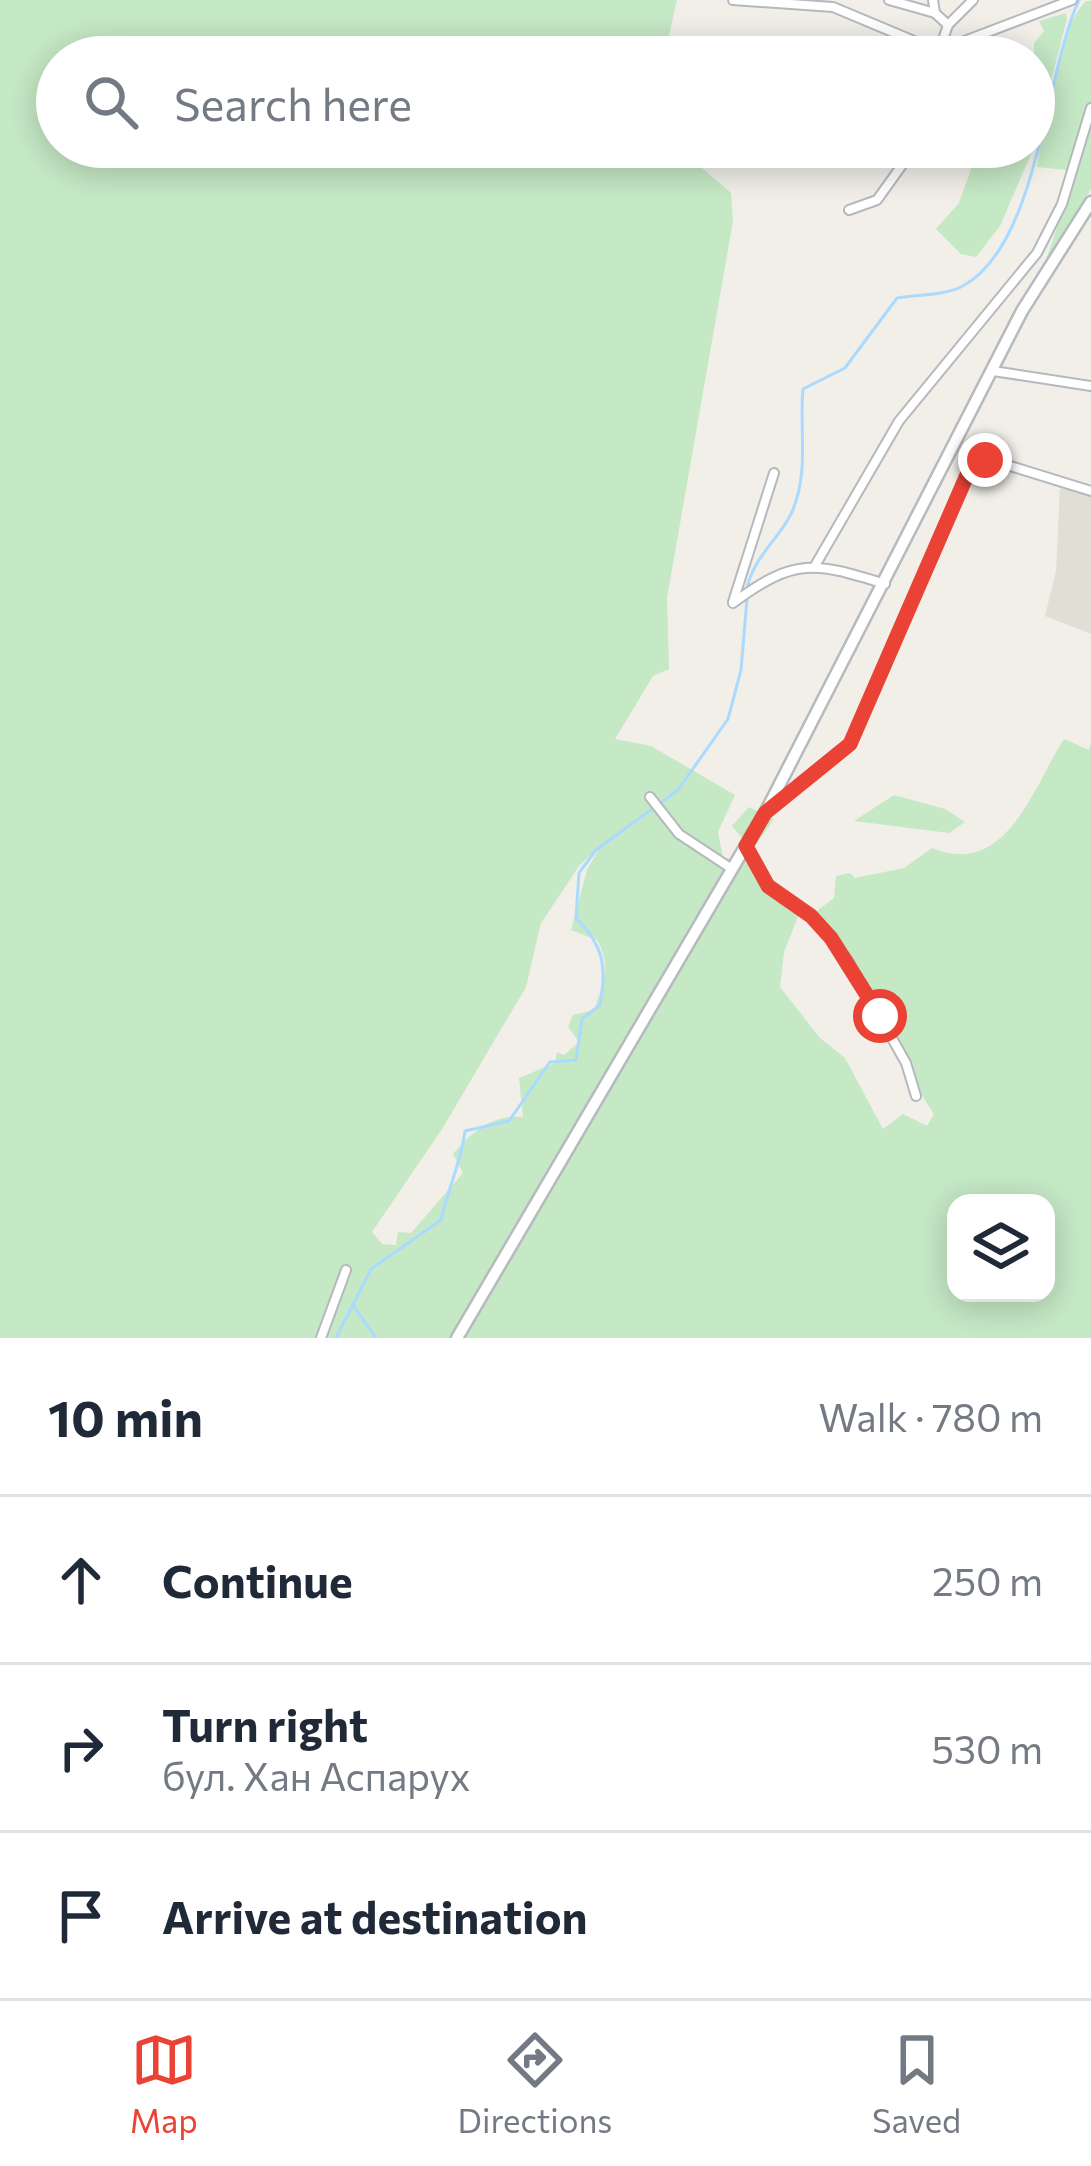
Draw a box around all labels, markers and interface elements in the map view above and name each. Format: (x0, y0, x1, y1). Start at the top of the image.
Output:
search box (36, 36, 1055, 168)
icon: search (78, 69, 144, 135)
text: Search here (174, 75, 412, 130)
route end (958, 433, 1012, 487)
route start (853, 989, 907, 1043)
map controls (947, 1194, 1055, 1302)
button: layers (947, 1194, 1055, 1302)
text: 10 min (48, 1385, 203, 1448)
text: Walk · 780 m (819, 1392, 1043, 1440)
icon: ahead (48, 1547, 114, 1613)
text: Continue (162, 1552, 353, 1607)
text: 250 m (932, 1556, 1043, 1604)
text: Turn right (162, 1696, 368, 1751)
icon: right (48, 1715, 114, 1781)
text: 530 m (931, 1724, 1043, 1772)
text: бул. Хан Аспарух (162, 1751, 470, 1799)
icon: arrive (48, 1883, 114, 1949)
text: Arrive at destination (162, 1888, 588, 1943)
tab: Map (130, 2027, 198, 2140)
tab: Directions (458, 2027, 612, 2140)
tab: Saved (872, 2027, 961, 2140)

